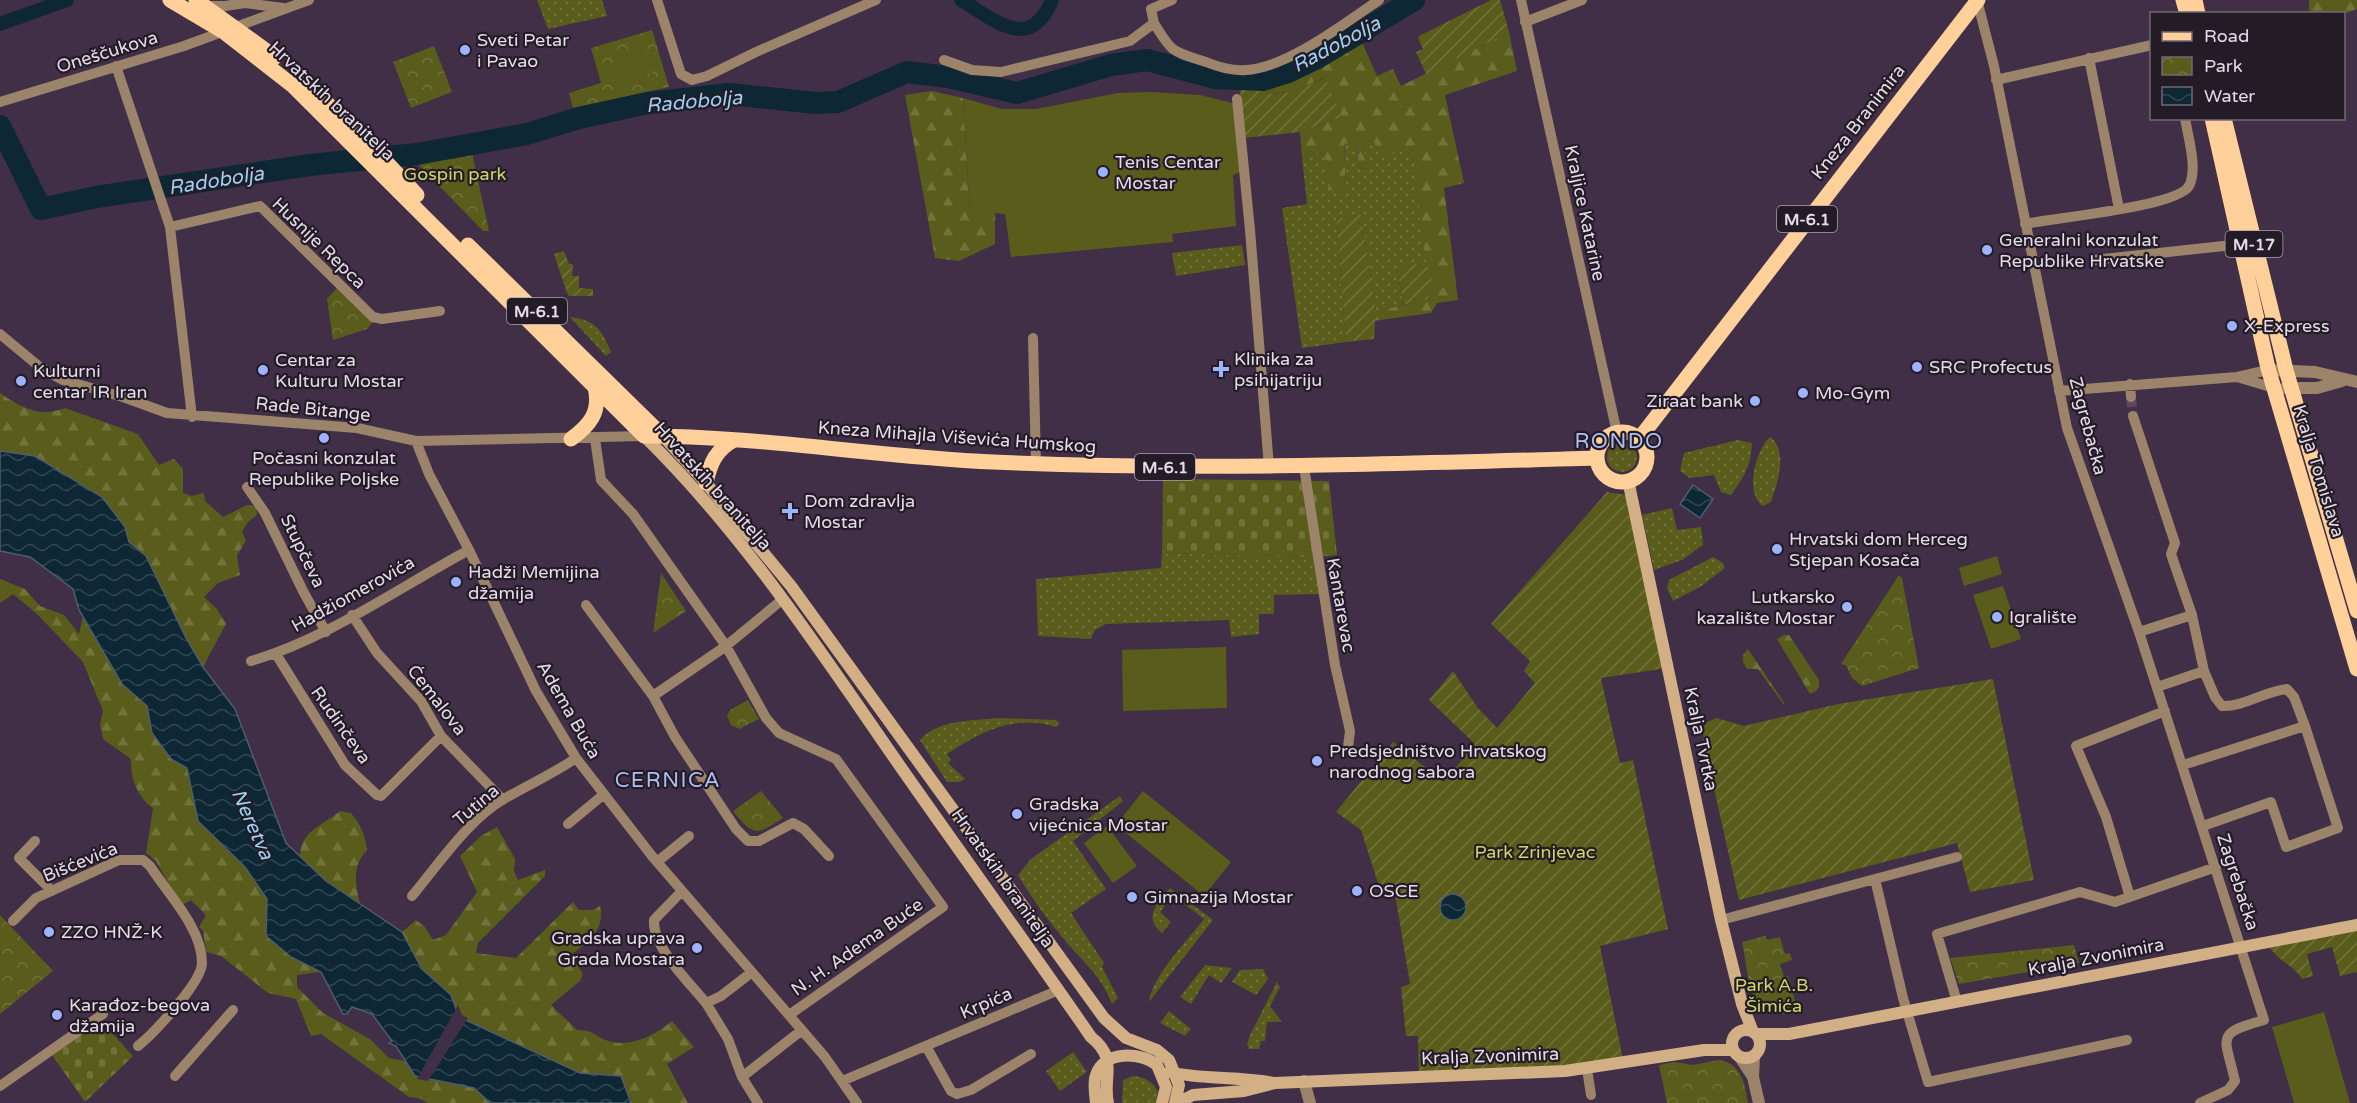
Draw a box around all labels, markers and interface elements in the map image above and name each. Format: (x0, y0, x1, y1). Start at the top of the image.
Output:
water label: Radobolja (1288, 11, 1385, 78)
legend (2150, 12, 2345, 120)
text: Road (2204, 25, 2249, 47)
street label: Oneščukova (54, 26, 160, 78)
place label: Sveti Petar i Pavao (477, 29, 569, 72)
street label: Hrvatskih branitelja (264, 37, 400, 165)
marker: Sveti Petar i Pavao (458, 43, 472, 57)
text: Park (2204, 55, 2243, 77)
street label: Kneza Branimira (1806, 60, 1910, 184)
text: Water (2204, 85, 2255, 107)
water label: Radobolja (645, 86, 744, 118)
street label: Kraljice Katarine (1560, 143, 1610, 283)
place label: Tenis Centar Mostar (1115, 151, 1221, 194)
water label: Radobolja (167, 161, 266, 200)
park label: Gospin park (404, 163, 507, 185)
marker: Tenis Centar Mostar (1096, 165, 1110, 179)
street label: Husnije Repca (268, 193, 370, 293)
road number: M-6.1 (1777, 206, 1837, 232)
place label: Generalni konzulat Republike Hrvatske (1999, 229, 2164, 272)
road number: M-17 (2226, 231, 2282, 257)
marker: Generalni konzulat Republike Hrvatske (1980, 243, 1994, 257)
road number: M-6.1 (507, 298, 567, 324)
place label: X-Express (2244, 315, 2330, 337)
marker: X-Express (2225, 319, 2239, 333)
place label: Klinika za psihijatriju (1234, 348, 1322, 391)
place label: Centar za Kulturu Mostar (275, 349, 404, 392)
place label: SRC Profectus (1929, 356, 2052, 378)
place label: Kulturni centar IR Iran (33, 360, 148, 403)
marker: Klinika za psihijatriju (1212, 360, 1230, 378)
marker: SRC Profectus (1910, 360, 1924, 374)
marker: Centar za Kulturu Mostar (256, 363, 270, 377)
marker: Kulturni centar IR Iran (14, 374, 28, 388)
street label: Zagrebačka (2064, 375, 2112, 477)
place label: Mo-Gym (1815, 382, 1890, 404)
marker: Mo-Gym (1796, 386, 1810, 400)
place label: Ziraat bank (1646, 390, 1743, 412)
street label: Rade Bitange (254, 392, 372, 426)
marker: Ziraat bank (1748, 394, 1762, 408)
street label: Kralja Tomislava (2288, 402, 2350, 540)
street label: Kneza Mihajla Viševića Humskog (817, 416, 1097, 458)
street label: Hrvatskih branitelja (650, 417, 776, 555)
district label: RONDO (1574, 429, 1664, 454)
marker: Počasni konzulat Republike Poljske (317, 431, 331, 445)
place label: Počasni konzulat Republike Poljske (249, 447, 399, 490)
road number: M-6.1 (1135, 454, 1195, 480)
place label: Dom zdravlja Mostar (804, 490, 915, 533)
marker: Dom zdravlja Mostar (781, 502, 799, 520)
street label: Stupčeva (276, 511, 330, 591)
place label: Hrvatski dom Herceg Stjepan Kosača (1789, 528, 1968, 571)
marker: Hrvatski dom Herceg Stjepan Kosača (1770, 542, 1784, 556)
street label: Hadžiomerovića (288, 551, 418, 637)
street label: Kantarevac (1322, 556, 1360, 654)
place label: Hadži Memijina džamija (468, 561, 600, 604)
marker: Hadži Memijina džamija (449, 575, 463, 589)
place label: Lutkarsko kazalište Mostar (1696, 586, 1835, 629)
marker: Lutkarsko kazalište Mostar (1840, 600, 1854, 614)
place label: Igralište (2009, 606, 2077, 628)
marker: Igralište (1990, 610, 2004, 624)
street label: Adema Buća (532, 657, 606, 763)
street label: Ćemalova (403, 660, 471, 740)
street label: Rudinčeva (306, 682, 376, 768)
street label: Kralja Tvrtka (1679, 685, 1723, 793)
place label: Predsjedništvo Hrvatskog narodnog sabora (1329, 740, 1547, 783)
marker: Predsjedništvo Hrvatskog narodnog sabora (1310, 754, 1324, 768)
district label: CERNICA (615, 768, 721, 793)
street label: Tutina (449, 779, 503, 831)
water label: Neretva (226, 785, 279, 864)
place label: Gradska vijećnica Mostar (1029, 793, 1168, 836)
street label: Hrvatskih branitelja (947, 804, 1059, 952)
marker: Gradska vijećnica Mostar (1010, 807, 1024, 821)
street label: Zagrebačka (2212, 831, 2264, 933)
street label: Bišćevića (39, 837, 121, 887)
park label: Park Zrinjevac (1475, 841, 1595, 863)
place label: OSCE (1369, 880, 1419, 902)
marker: OSCE (1350, 884, 1364, 898)
place label: Gimnazija Mostar (1144, 886, 1293, 908)
marker: Gimnazija Mostar (1125, 890, 1139, 904)
street label: N. H. Adema Buće (787, 893, 927, 1001)
place label: ZZO HNŽ-K (61, 921, 162, 943)
marker: ZZO HNŽ-K (42, 925, 56, 939)
place label: Gradska uprava Grada Mostara (551, 927, 685, 970)
street label: Kralja Zvonimira (2026, 933, 2166, 981)
marker: Gradska uprava Grada Mostara (690, 941, 704, 955)
park label: Park A.B. Šimića (1735, 974, 1813, 1017)
street label: Krpića (957, 982, 1015, 1024)
place label: Karađoz-begova džamija (69, 994, 210, 1037)
marker: Karađoz-begova džamija (50, 1008, 64, 1022)
street label: Kralja Zvonimira (1421, 1043, 1559, 1069)

